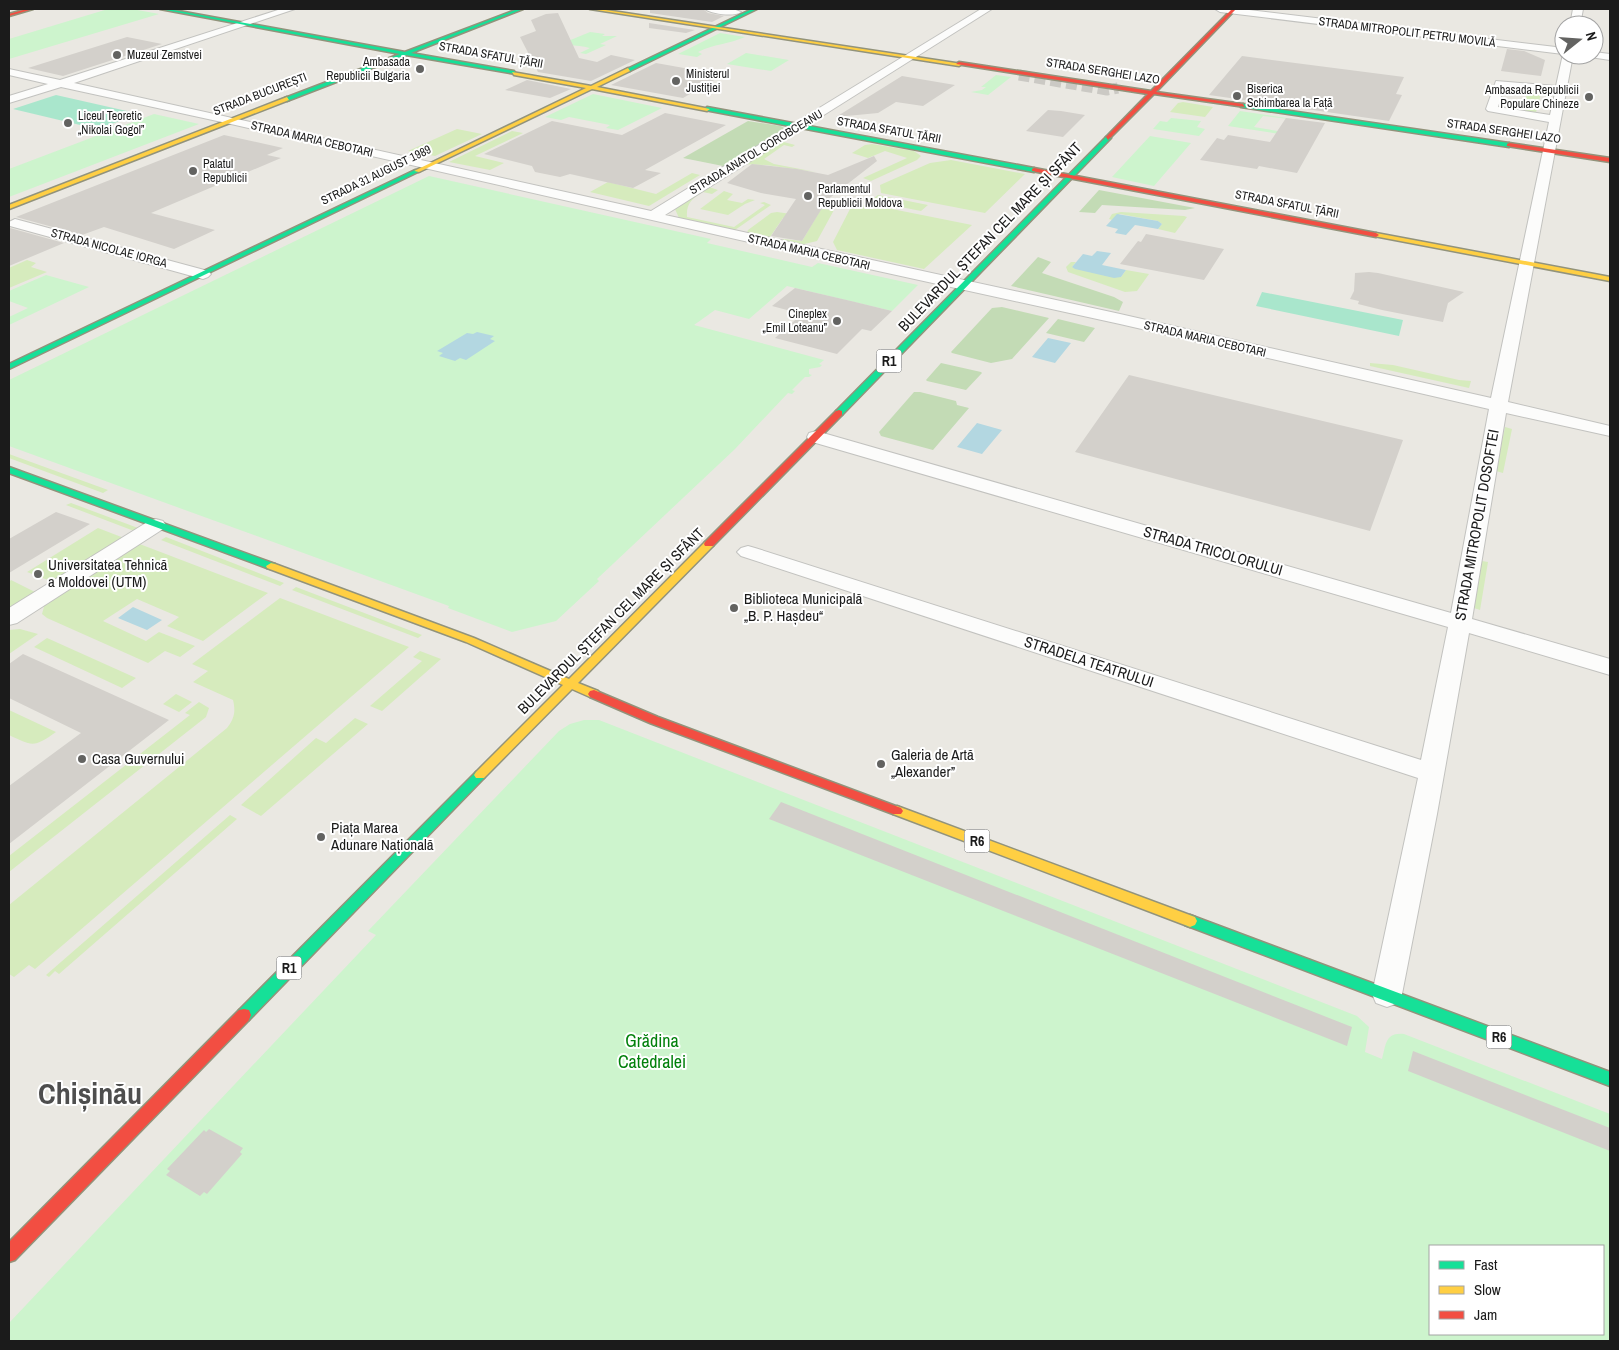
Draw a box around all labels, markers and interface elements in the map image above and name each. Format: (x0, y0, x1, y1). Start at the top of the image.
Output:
street label: STRADA MITROPOLIT PETRU MOVILĂ (1318, 13, 1497, 51)
north arrow (1554, 15, 1604, 65)
text: N (1582, 30, 1601, 43)
street label: STRADA SFATUL ȚĂRII (438, 38, 544, 72)
place label: Muzeul Zemstvei (127, 47, 202, 63)
marker: Muzeul Zemstvei (111, 49, 123, 61)
place label: Ambasada Republicii Bulgaria (326, 54, 411, 84)
street label: STRADA SERGHEI LAZO (1045, 54, 1161, 88)
marker: Ambasada Republicii Bulgaria (414, 63, 426, 75)
place label: Ministerul Justiției (686, 66, 729, 96)
street label: STRADA BUCUREȘTI (211, 69, 309, 119)
marker: Ministerul Justiției (670, 75, 682, 87)
place label: Biserica Schimbarea la Față (1247, 81, 1333, 111)
place label: Ambasada Republicii Populare Chineze (1484, 82, 1579, 112)
marker: Biserica Schimbarea la Față (1231, 90, 1243, 102)
marker: Ambasada Republicii Populare Chineze (1583, 91, 1595, 103)
street label: STRADA ANATOL COROBCEANU (686, 106, 826, 198)
place label: Liceul Teoretic „Nikolai Gogol” (78, 108, 145, 138)
street label: STRADA SFATUL ȚĂRII (836, 113, 942, 147)
street label: STRADA SERGHEI LAZO (1446, 115, 1562, 147)
marker: Liceul Teoretic „Nikolai Gogol” (62, 117, 74, 129)
street label: STRADA MARIA CEBOTARI (249, 117, 375, 161)
street label: BULEVARDUL ȘTEFAN CEL MARE ȘI SFÂNT (893, 137, 1086, 336)
street label: STRADA 31 AUGUST 1989 (318, 141, 434, 209)
place label: Palatul Republicii (203, 156, 247, 186)
marker: Palatul Republicii (187, 165, 199, 177)
place label: Parlamentul Republicii Moldova (818, 181, 903, 211)
street label: STRADA SFATUL ȚĂRII (1234, 186, 1340, 222)
marker: Parlamentul Republicii Moldova (802, 190, 814, 202)
street label: STRADA NICOLAE IORGA (49, 225, 169, 271)
street label: STRADA MARIA CEBOTARI (746, 230, 872, 274)
place label: Cineplex „Emil Loteanu” (762, 306, 828, 336)
marker: Cineplex „Emil Loteanu” (831, 315, 843, 327)
street label: STRADA MARIA CEBOTARI (1142, 317, 1268, 361)
road number: R1 (876, 350, 902, 372)
street label: STRADA MITROPOLIT DOSOFTEI (1449, 428, 1504, 622)
street label: STRADA TRICOLORULUI (1141, 521, 1285, 580)
street label: BULEVARDUL ȘTEFAN CEL MARE ȘI SFÂNT (513, 522, 709, 719)
place label: Universitatea Tehnică a Moldovei (UTM) (48, 554, 168, 592)
marker: Universitatea Tehnică a Moldovei (UTM) (32, 568, 44, 580)
place label: Biblioteca Municipală „B. P. Hașdeu“ (744, 588, 862, 626)
marker: Biblioteca Municipală „B. P. Hașdeu“ (728, 602, 740, 614)
street label: STRADELA TEATRULUI (1022, 631, 1157, 692)
place label: Galeria de Artă „Alexander” (891, 744, 974, 782)
place label: Casa Guvernului (92, 748, 184, 769)
marker: Casa Guvernului (76, 753, 88, 765)
marker: Galeria de Artă „Alexander” (875, 758, 887, 770)
place label: Piața Marea Adunare Națională (330, 817, 434, 855)
road number: R6 (964, 829, 990, 852)
marker: Piața Marea Adunare Națională (315, 831, 327, 843)
road number: R1 (276, 956, 302, 980)
road number: R6 (1486, 1026, 1512, 1048)
park label: Grădina Catedralei (618, 1028, 686, 1074)
district label: Chișinău (38, 1073, 142, 1113)
legend (1429, 1245, 1604, 1335)
text: Fast (1474, 1254, 1498, 1275)
text: Slow (1474, 1279, 1501, 1300)
text: Jam (1474, 1304, 1497, 1325)

